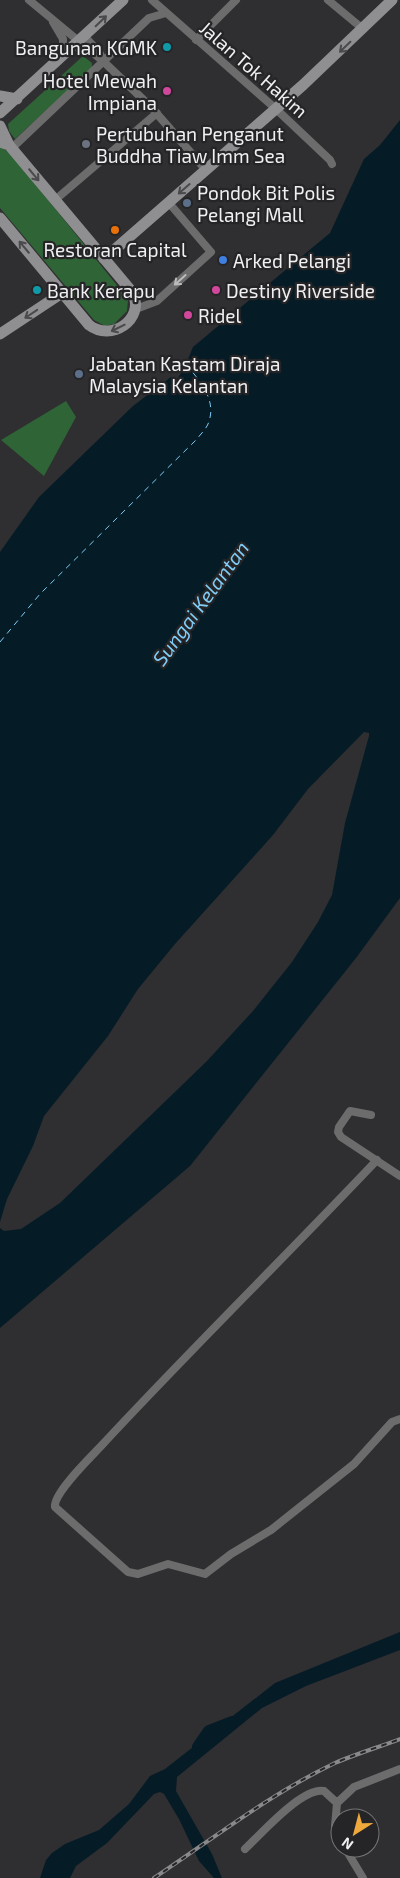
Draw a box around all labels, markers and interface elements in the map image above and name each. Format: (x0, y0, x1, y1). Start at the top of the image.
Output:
one-way arrow (95, 15, 108, 27)
street label: Jalan Tok Hakim (195, 16, 313, 122)
place label: Bangunan KGMK (15, 36, 157, 59)
marker: Bangunan KGMK (161, 41, 173, 53)
one-way arrow (339, 41, 351, 53)
place label: Hotel Mewah Impiana (43, 69, 157, 114)
marker: Hotel Mewah Impiana (161, 85, 173, 97)
place label: Pertubuhan Penganut Buddha Tiaw Imm Sea (96, 122, 285, 167)
marker: Pertubuhan Penganut Buddha Tiaw Imm Sea (80, 138, 92, 150)
one-way arrow (29, 168, 40, 181)
place label: Pondok Bit Polis Pelangi Mall (197, 181, 335, 226)
one-way arrow (178, 184, 191, 195)
marker: Pondok Bit Polis Pelangi Mall (181, 197, 193, 209)
marker: Restoran Capital (109, 224, 121, 236)
place label: Restoran Capital (43, 238, 187, 261)
one-way arrow (19, 241, 30, 254)
place label: Arked Pelangi (233, 249, 351, 272)
marker: Arked Pelangi (217, 254, 229, 266)
one-way arrow (173, 275, 186, 286)
place label: Bank Kerapu (47, 279, 155, 302)
place label: Destiny Riverside (226, 279, 375, 302)
marker: Bank Kerapu (31, 284, 43, 296)
marker: Destiny Riverside (210, 284, 222, 296)
place label: Ridel (198, 304, 242, 327)
one-way arrow (24, 309, 38, 319)
marker: Ridel (182, 309, 194, 321)
one-way arrow (111, 323, 126, 333)
place label: Jabatan Kastam Diraja Malaysia Kelantan (89, 352, 281, 397)
marker: Jabatan Kastam Diraja Malaysia Kelantan (73, 368, 85, 380)
water label: Sungai Kelantan (147, 536, 253, 670)
north arrow (330, 1808, 380, 1858)
text: N (338, 1834, 356, 1854)

